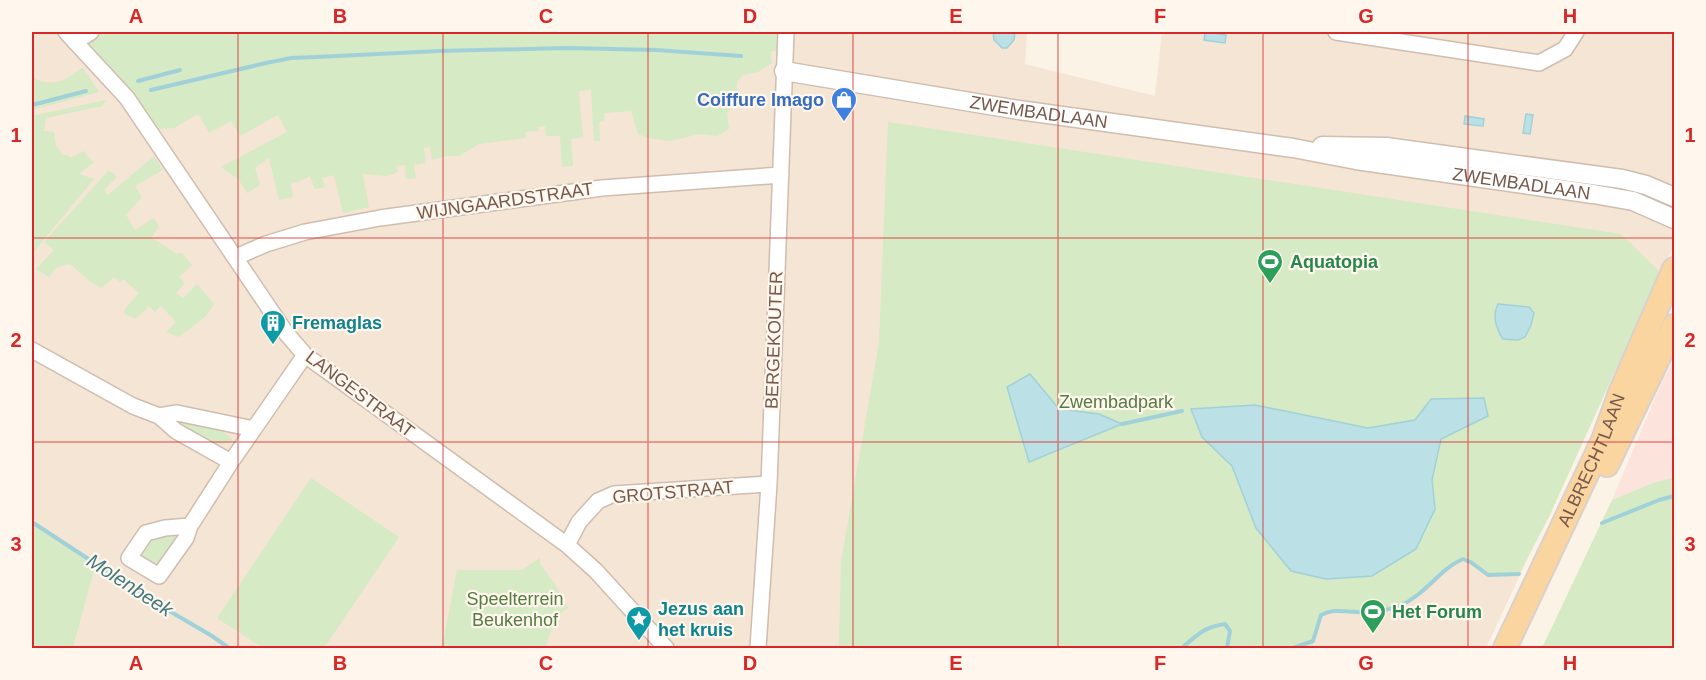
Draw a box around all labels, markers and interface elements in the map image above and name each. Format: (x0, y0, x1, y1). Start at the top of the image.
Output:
text: A (129, 5, 143, 27)
text: B (333, 5, 347, 27)
text: C (539, 5, 553, 27)
text: D (743, 5, 757, 27)
text: E (949, 5, 963, 27)
text: F (1154, 5, 1166, 27)
text: G (1358, 5, 1374, 27)
text: H (1563, 5, 1577, 27)
shop icon: Coiffure Imago (829, 85, 859, 123)
place label: Coiffure Imago (697, 90, 824, 110)
street label: ZWEMBADLAAN (968, 92, 1109, 132)
text: 1 (10, 124, 22, 146)
text: 1 (1684, 124, 1696, 146)
street label: ZWEMBADLAAN (1451, 164, 1592, 203)
street label: WIJNGAARDSTRAAT (416, 179, 594, 223)
sports icon: Aquatopia (1255, 247, 1285, 285)
place label: Aquatopia (1290, 252, 1379, 272)
street label: BERGEKOUTER (762, 271, 786, 409)
building icon: Fremaglas (258, 308, 288, 346)
place label: Fremaglas (292, 313, 382, 333)
text: 2 (10, 329, 22, 351)
text: 2 (1684, 329, 1696, 351)
street label: LANGESTRAAT (302, 347, 418, 441)
street label: ALBRECHTLAAN (1554, 391, 1629, 530)
park label: Zwembadpark (1059, 392, 1174, 412)
street label: GROTSTRAAT (612, 477, 734, 507)
text: 3 (10, 533, 22, 555)
text: 3 (1684, 533, 1696, 555)
water label: Molenbeek (83, 549, 178, 621)
park label: Speelterrein Beukenhof (466, 589, 564, 630)
sports icon: Het Forum (1358, 597, 1388, 635)
place label: Jezus aan het kruis (658, 599, 744, 640)
place label: Het Forum (1392, 602, 1482, 622)
place icon: Jezus aan het kruis (624, 604, 654, 642)
text: A (129, 652, 143, 674)
text: B (333, 652, 347, 674)
text: C (539, 652, 553, 674)
text: D (743, 652, 757, 674)
text: E (949, 652, 963, 674)
text: F (1154, 652, 1166, 674)
text: G (1358, 652, 1374, 674)
text: H (1563, 652, 1577, 674)

